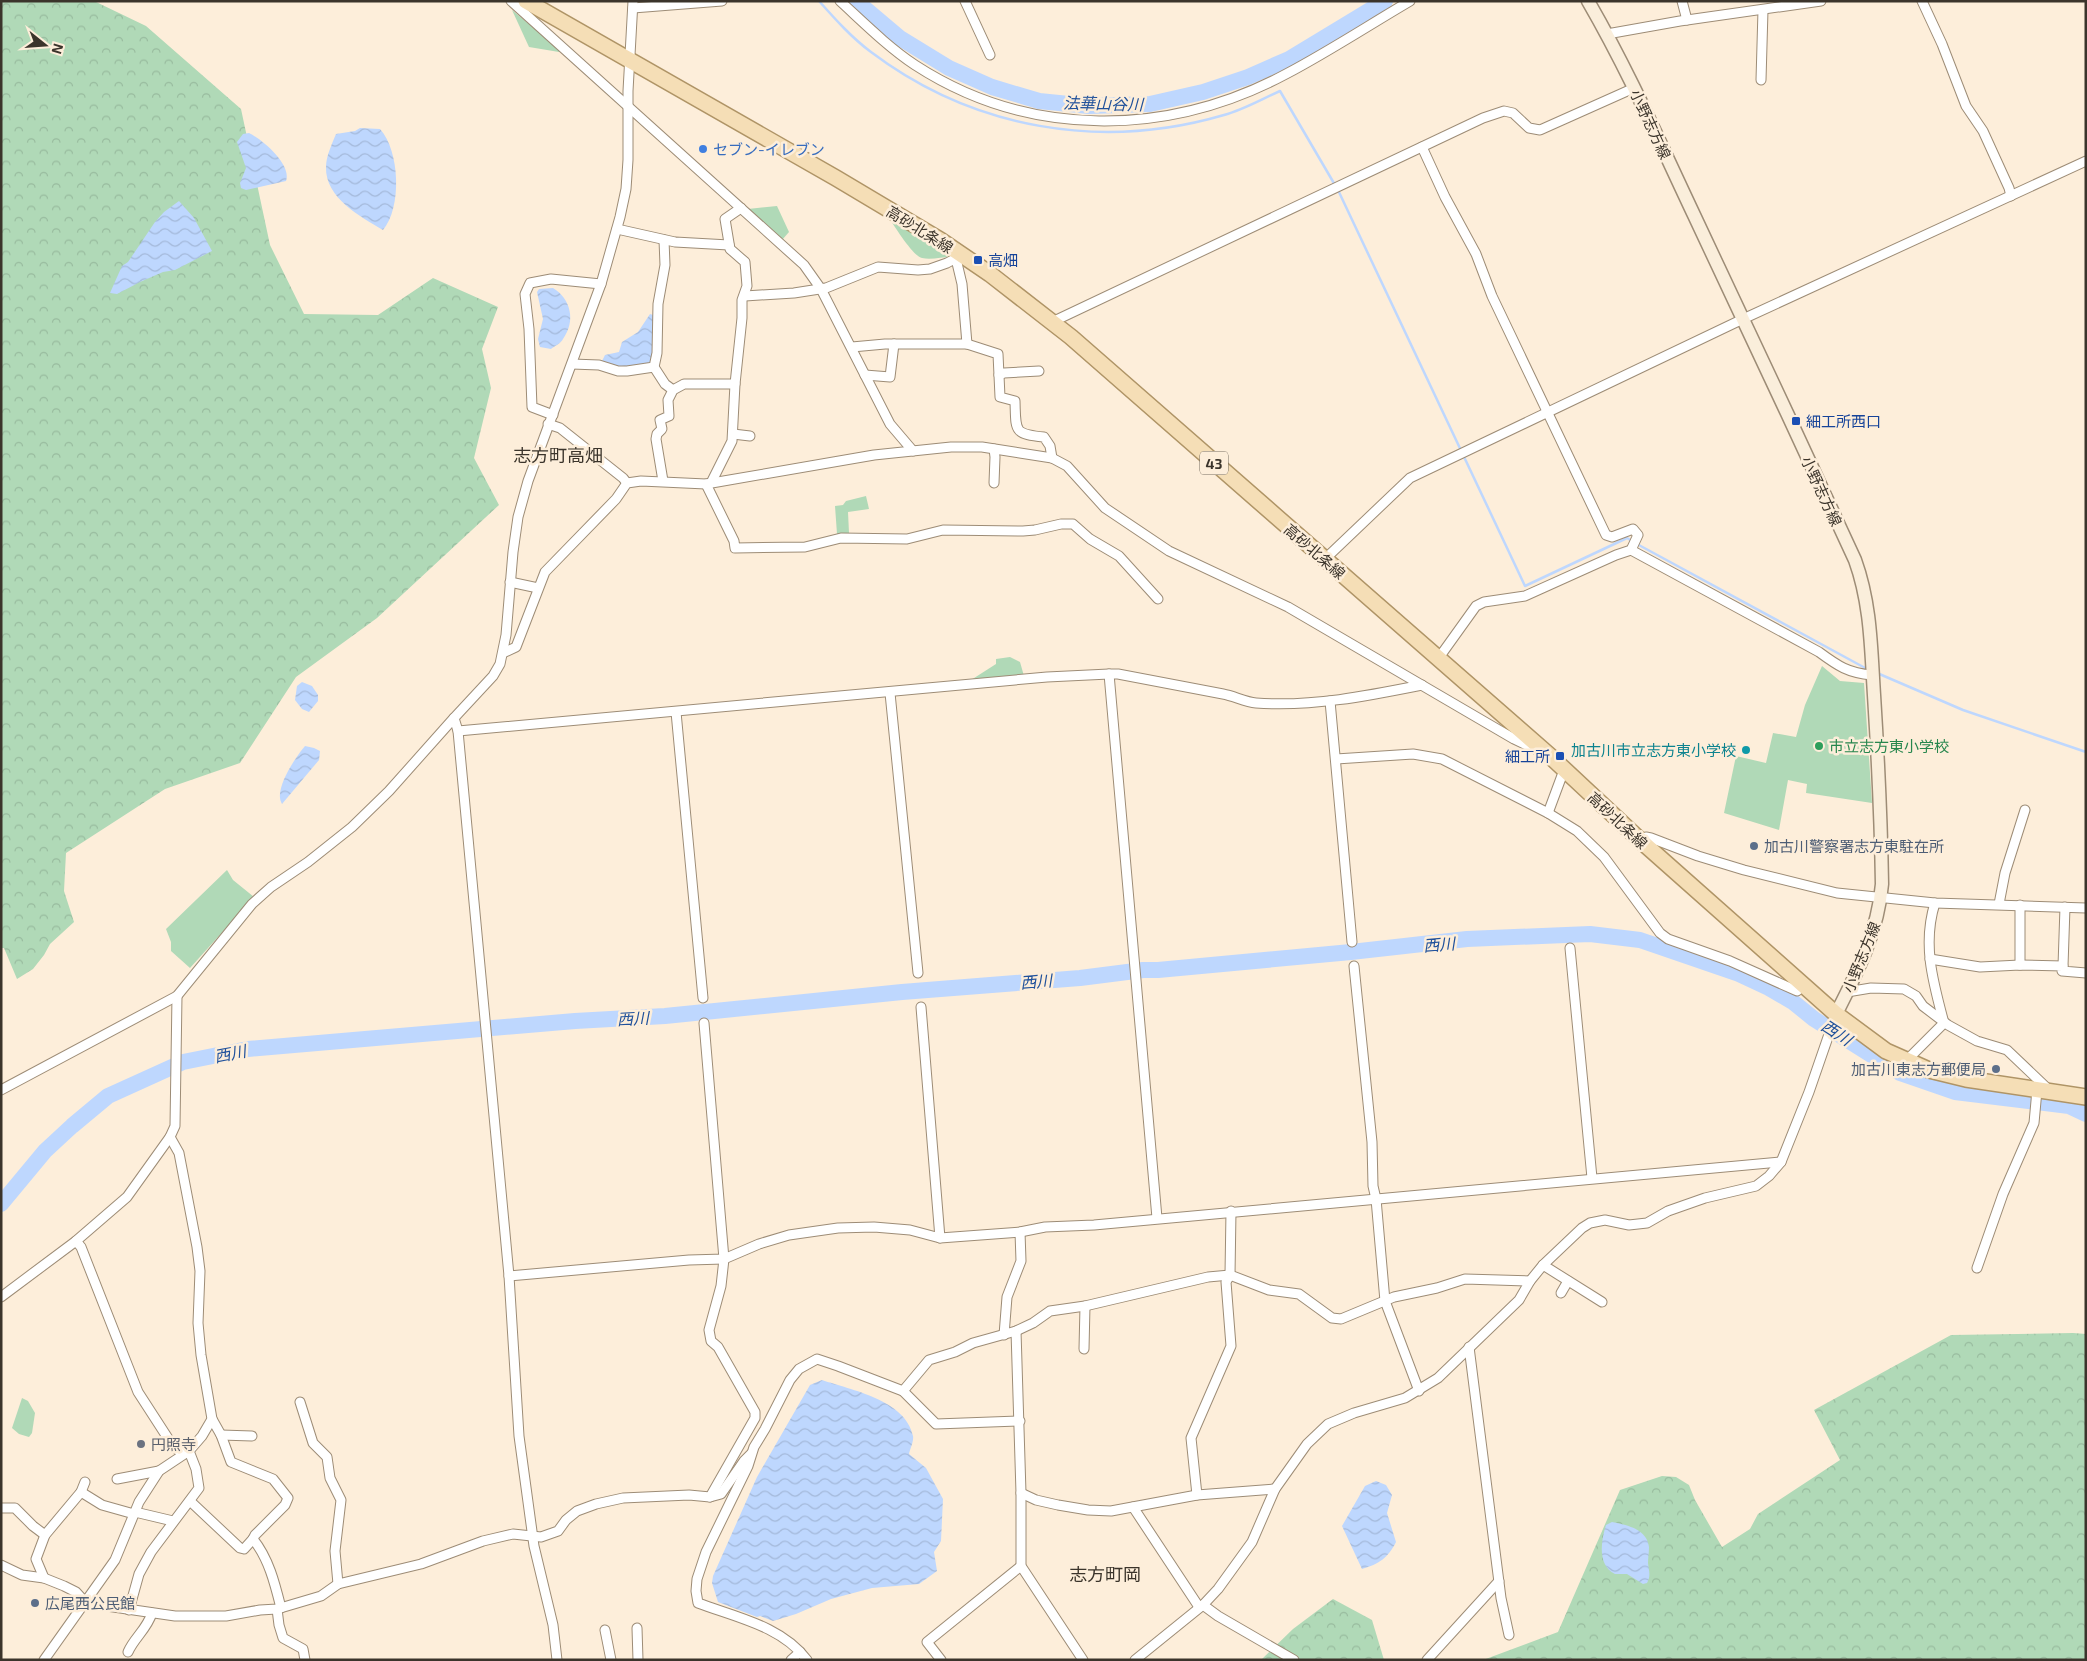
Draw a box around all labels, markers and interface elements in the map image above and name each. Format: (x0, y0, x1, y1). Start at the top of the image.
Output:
north arrow (20, 20, 70, 70)
text: N (48, 42, 68, 56)
street label: 小野志方線 (1627, 86, 1675, 162)
water label: 法華山谷川 (1063, 93, 1145, 113)
place label: セブン-イレブン (713, 140, 825, 158)
marker: セブン-イレブン (697, 143, 709, 155)
street label: 高砂北条線 (883, 201, 957, 257)
place label: 高畑 (988, 251, 1018, 269)
marker: 高畑 (972, 254, 984, 266)
place label: 細工所西口 (1806, 412, 1881, 430)
marker: 細工所西口 (1790, 415, 1802, 427)
district label: 志方町高畑 (513, 444, 603, 466)
road number: 43 (1200, 452, 1228, 474)
street label: 小野志方線 (1798, 453, 1846, 529)
street label: 高砂北条線 (1281, 520, 1349, 582)
place label: 市立志方東小学校 (1829, 737, 1949, 755)
marker: 市立志方東小学校 (1813, 740, 1825, 752)
place label: 加古川市立志方東小学校 (1571, 741, 1736, 759)
marker: 加古川市立志方東小学校 (1740, 744, 1752, 756)
place label: 細工所 (1505, 747, 1550, 765)
marker: 細工所 (1554, 750, 1566, 762)
street label: 高砂北条線 (1584, 788, 1652, 852)
place label: 加古川警察署志方東駐在所 (1764, 837, 1944, 855)
marker: 加古川警察署志方東駐在所 (1748, 840, 1760, 852)
street label: 小野志方線 (1839, 919, 1883, 995)
water label: 西川 (1422, 933, 1458, 955)
water label: 西川 (1019, 970, 1055, 992)
water label: 西川 (617, 1008, 651, 1028)
water label: 西川 (1818, 1015, 1857, 1050)
water label: 西川 (212, 1040, 249, 1065)
place label: 加古川東志方郵便局 (1851, 1060, 1986, 1078)
marker: 加古川東志方郵便局 (1990, 1063, 2002, 1075)
place label: 円照寺 (151, 1435, 196, 1453)
marker: 円照寺 (135, 1438, 147, 1450)
district label: 志方町岡 (1069, 1563, 1141, 1585)
place label: 広尾西公民館 (45, 1594, 135, 1612)
marker: 広尾西公民館 (29, 1597, 41, 1609)

